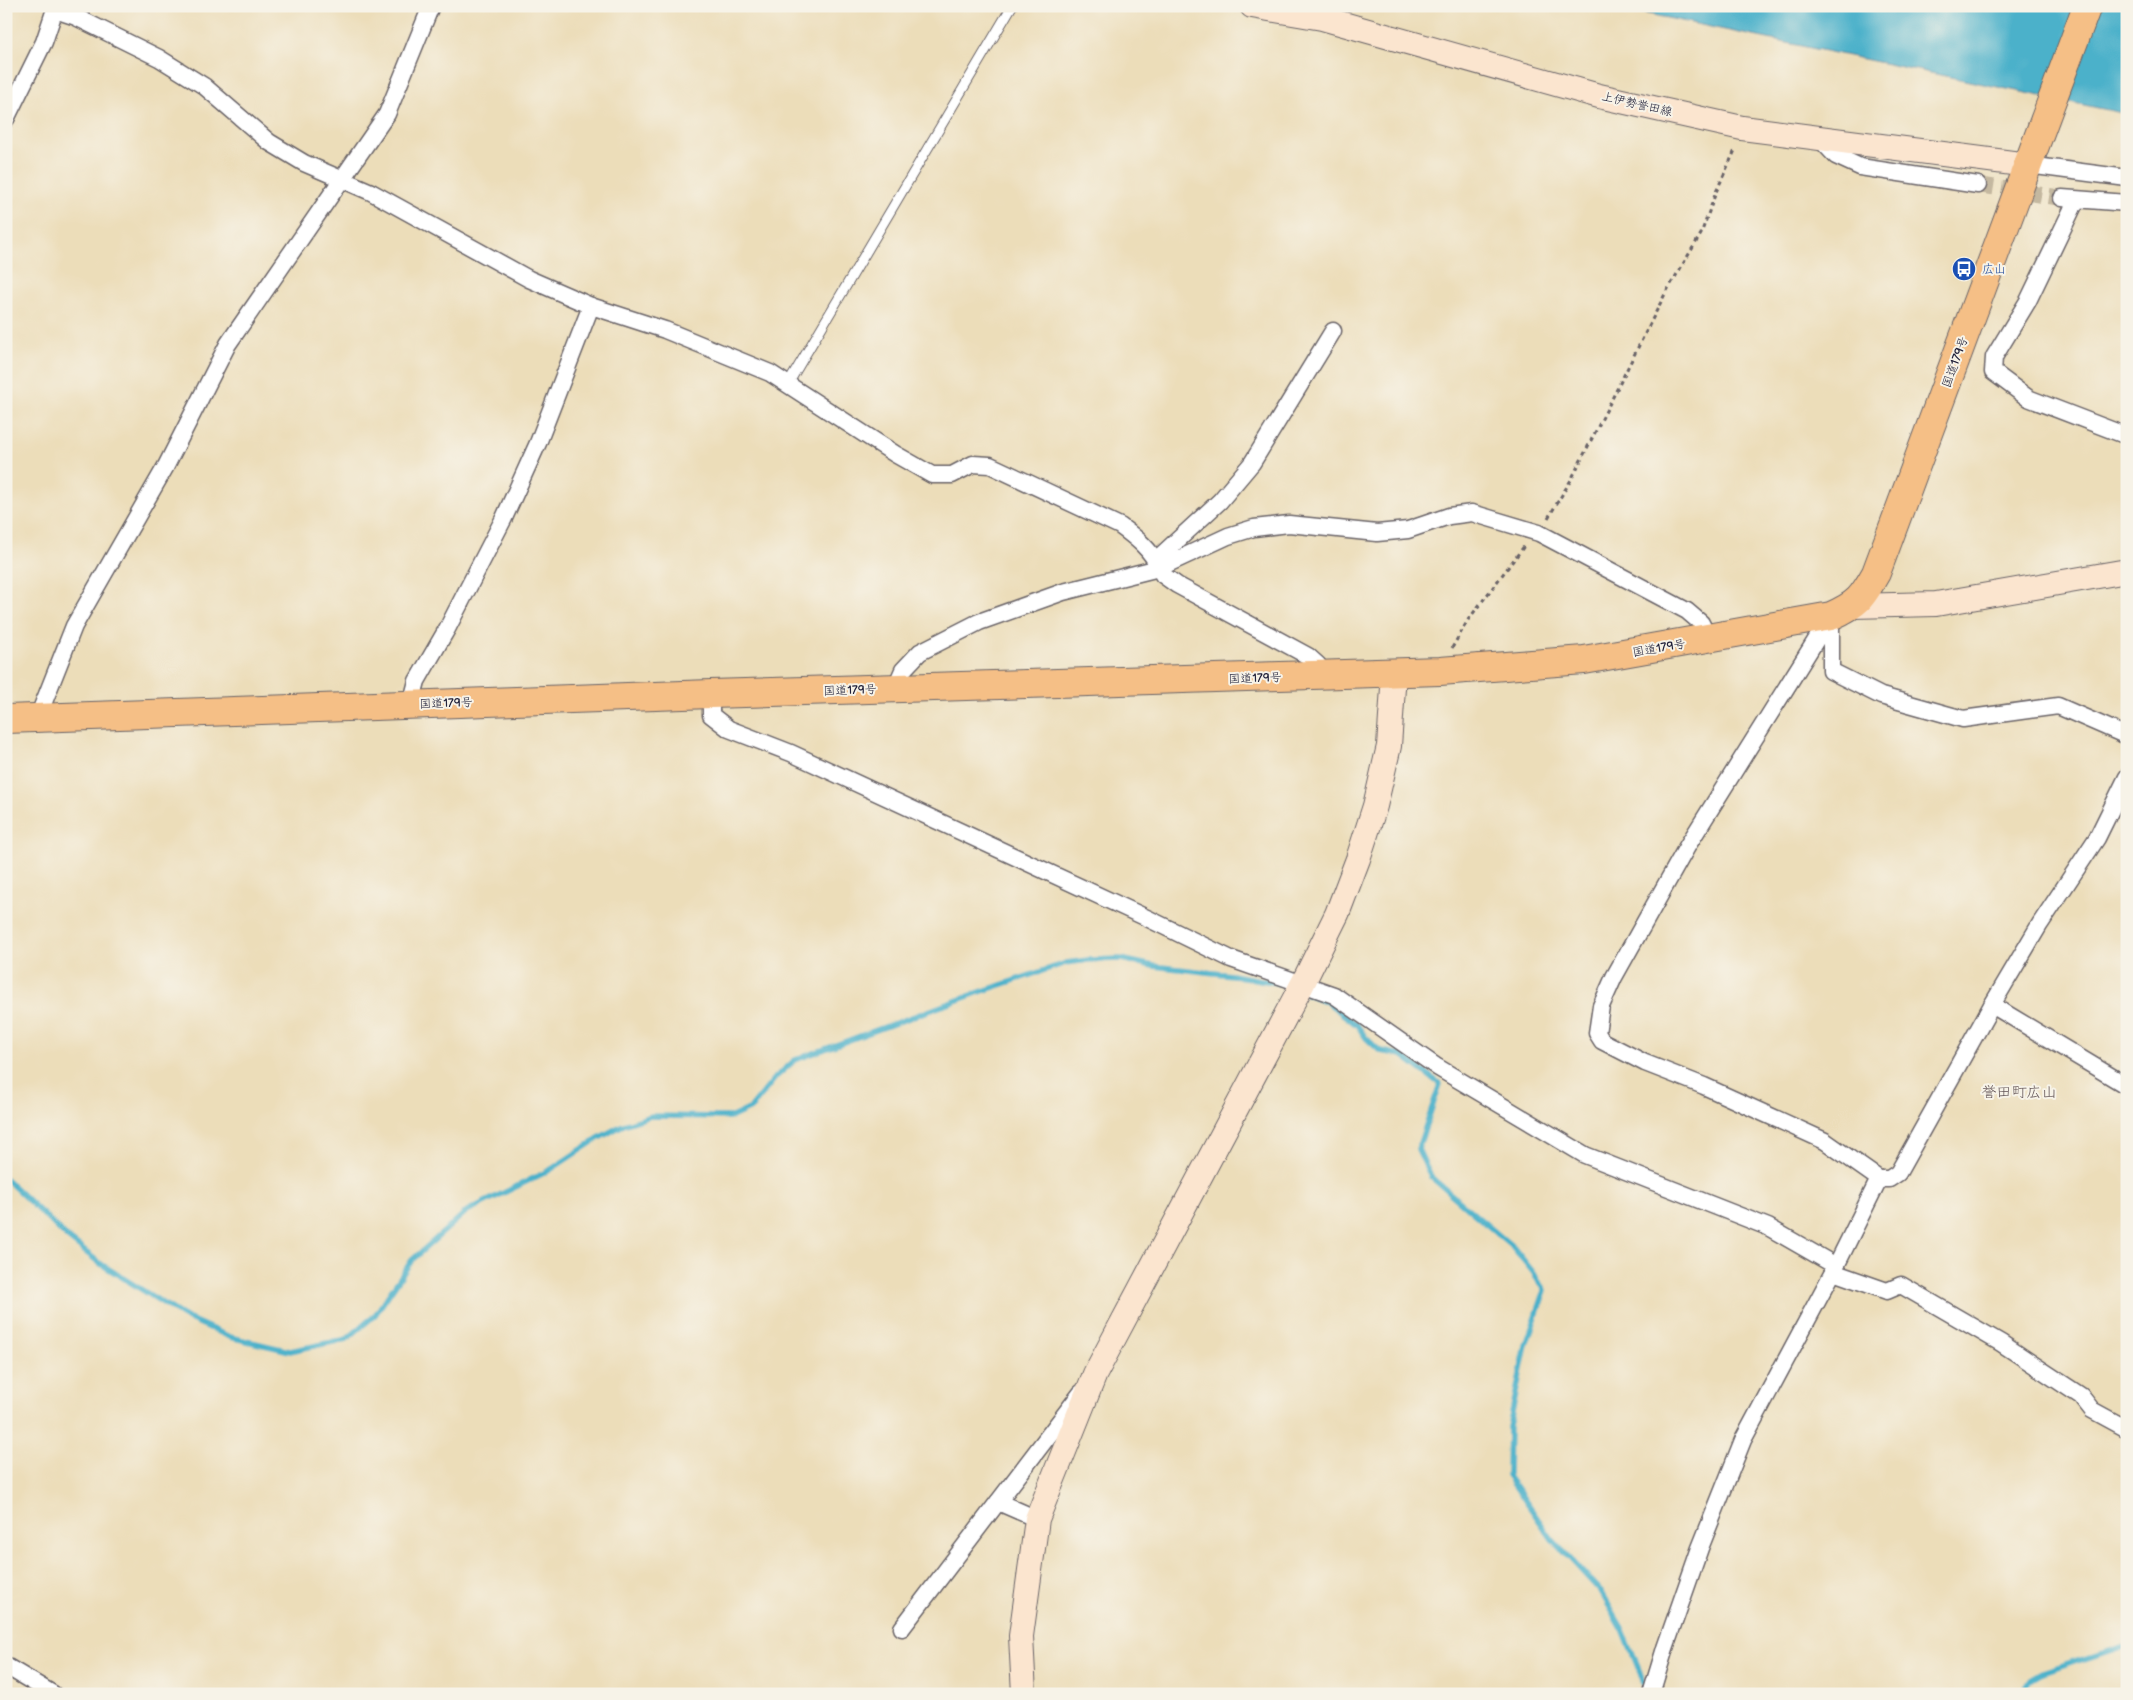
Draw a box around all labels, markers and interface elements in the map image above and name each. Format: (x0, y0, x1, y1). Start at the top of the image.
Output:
street label: 上伊勢誉田線 (1600, 89, 1674, 120)
bus stop icon: 広山 (1951, 256, 1977, 282)
place label: 広山 (1982, 262, 2006, 277)
street label: 国道179号 (1939, 334, 1972, 390)
street label: 国道179号 (1631, 636, 1687, 661)
street label: 国道179号 (1228, 670, 1282, 687)
street label: 国道179号 (823, 682, 877, 699)
street label: 国道179号 (419, 695, 473, 712)
district label: 誉田町広山 (1981, 1083, 2057, 1102)

